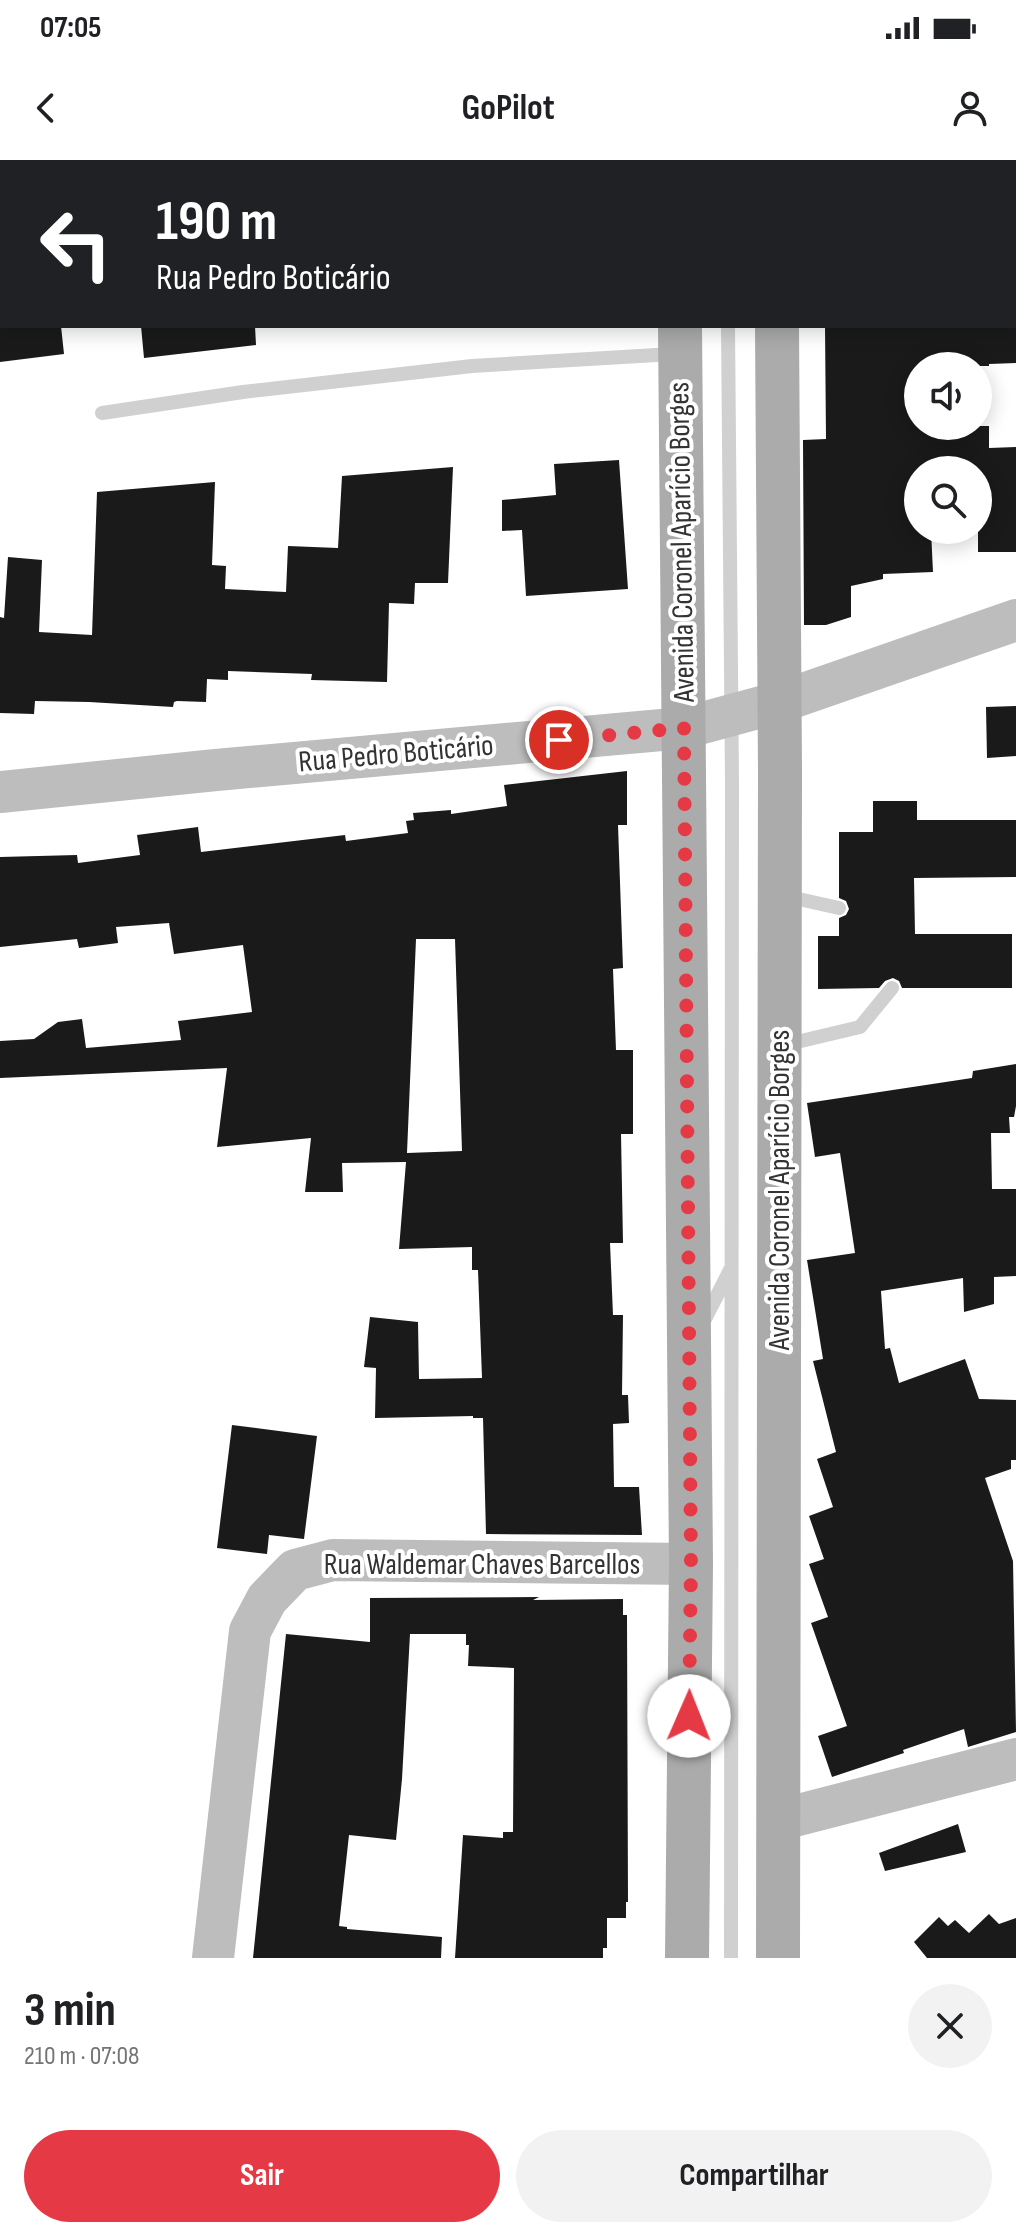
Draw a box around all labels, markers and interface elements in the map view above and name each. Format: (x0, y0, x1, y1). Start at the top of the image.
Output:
text: 07:05 (40, 10, 101, 46)
icon: back (24, 86, 68, 130)
icon: person (948, 86, 992, 130)
text: GoPilot (461, 87, 555, 130)
text: 190 m (156, 189, 277, 256)
icon: left (24, 192, 128, 296)
text: Rua Pedro Boticário (156, 257, 391, 300)
map controls (904, 352, 992, 544)
button: sound (904, 352, 992, 440)
street label: Avenida Coronel Aparício Borges (661, 382, 703, 703)
button: search (904, 456, 992, 544)
pin (525, 706, 593, 774)
icon: arrive (537, 718, 581, 762)
street label: Rua Pedro Boticário (297, 728, 495, 780)
street label: Avenida Coronel Aparício Borges (762, 1030, 798, 1351)
street label: Rua Waldemar Chaves Barcellos (324, 1547, 640, 1583)
position arrow (647, 1674, 731, 1758)
text: 3 min (24, 1982, 116, 2039)
button: close (908, 1984, 992, 2068)
text: 210 m · 07:08 (24, 2041, 139, 2072)
button: Sair (24, 2130, 500, 2222)
button: Compartilhar (516, 2130, 992, 2222)

